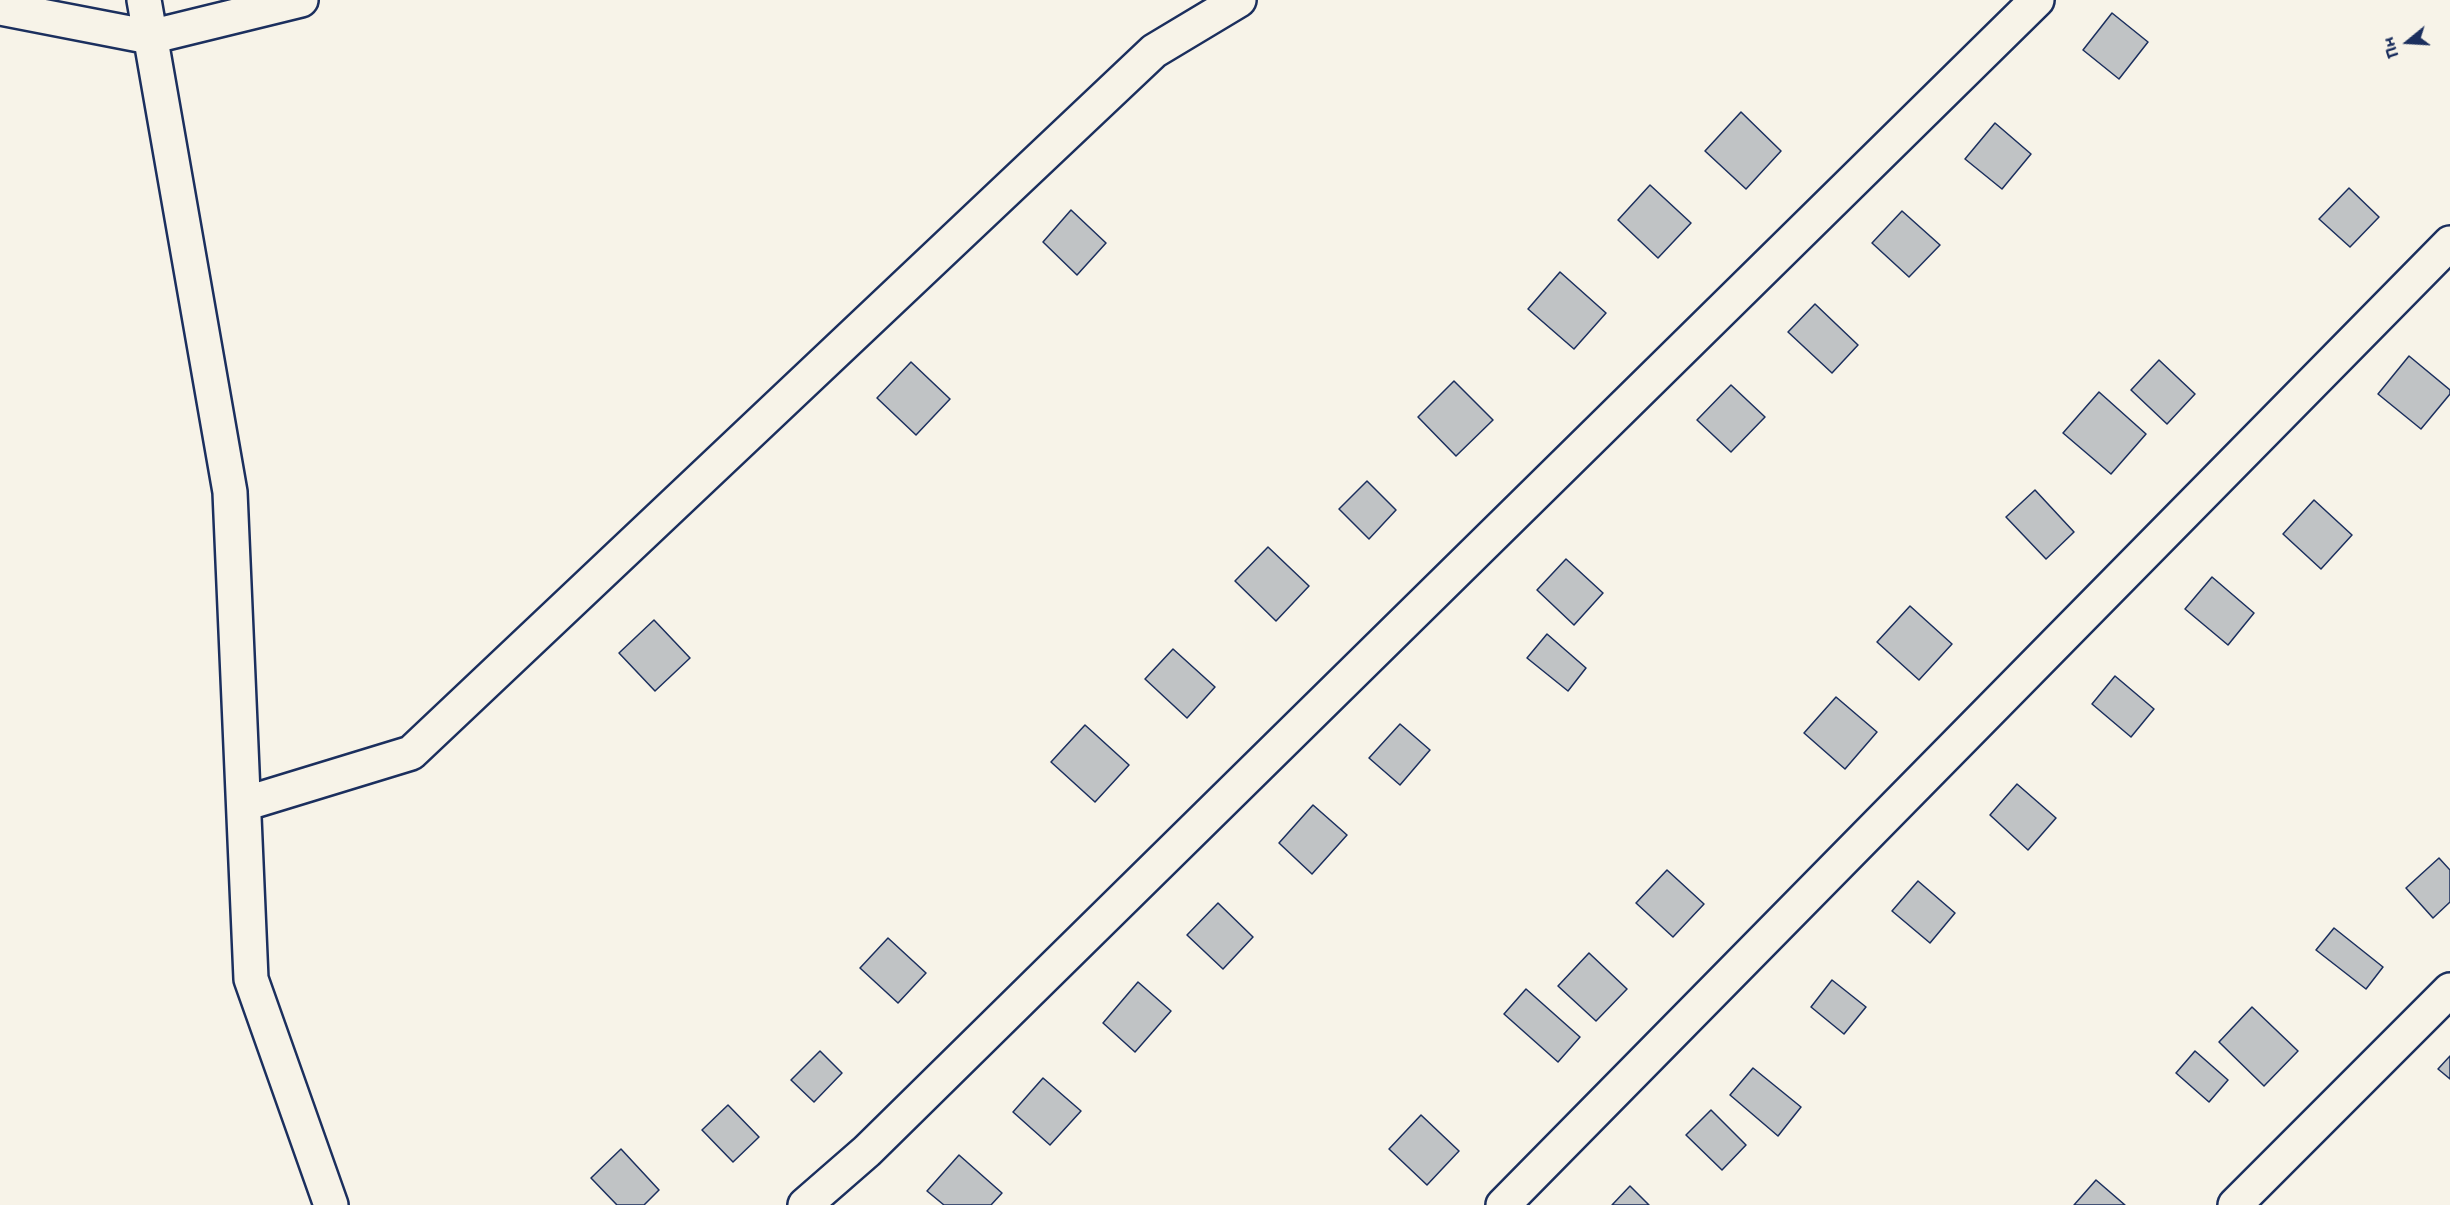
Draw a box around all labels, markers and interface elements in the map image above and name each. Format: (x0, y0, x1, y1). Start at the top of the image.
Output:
north arrow (2378, 12, 2438, 72)
text: Пн (2377, 34, 2404, 61)

